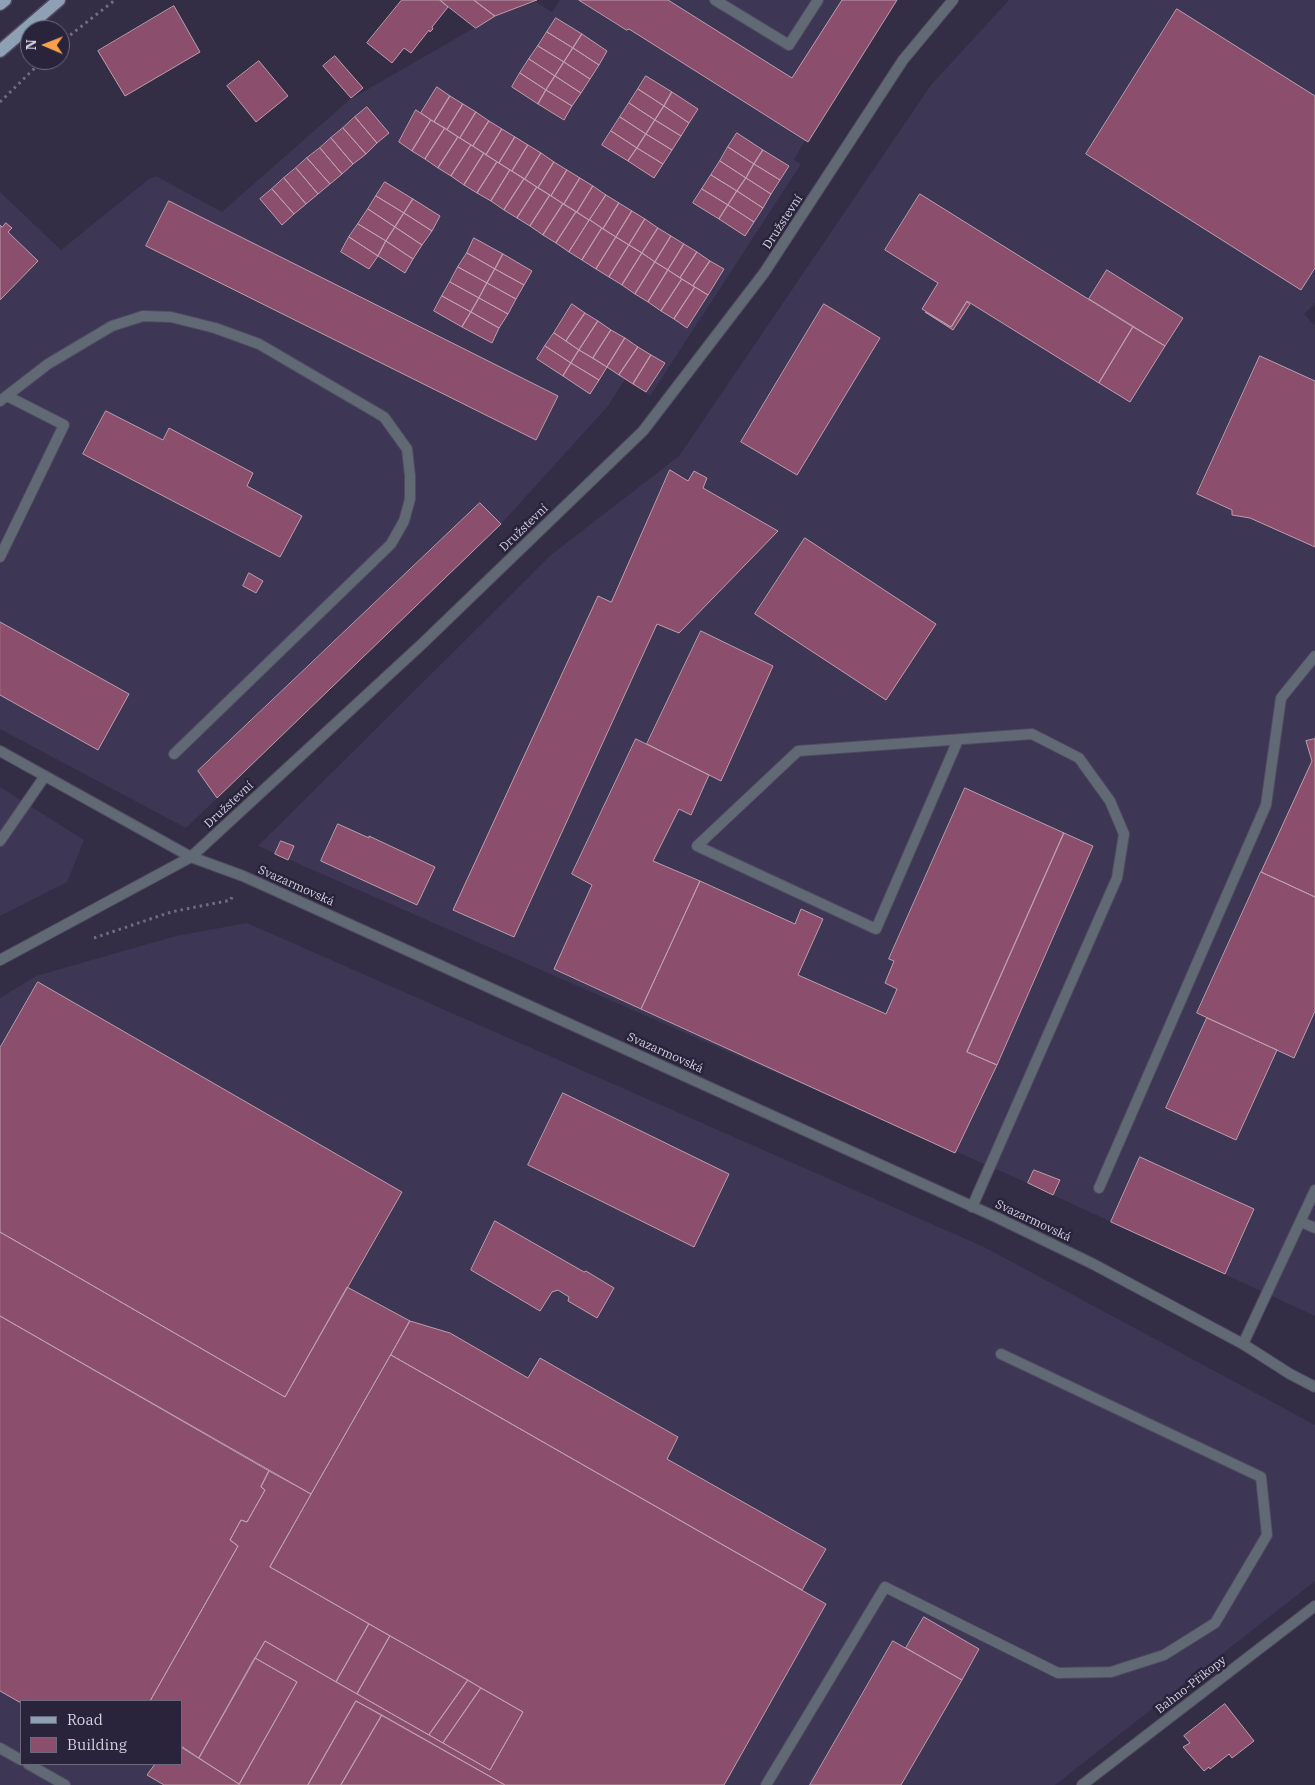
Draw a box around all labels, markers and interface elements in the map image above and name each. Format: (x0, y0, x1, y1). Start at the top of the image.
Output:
north arrow (20, 20, 70, 70)
text: N (22, 39, 40, 50)
street label: Družstevní (760, 192, 806, 252)
street label: Družstevní (497, 501, 551, 555)
street label: Družstevní (202, 779, 256, 831)
street label: Svazarmovská (256, 863, 336, 909)
street label: Svazarmovská (625, 1030, 705, 1076)
street label: Svazarmovská (993, 1197, 1073, 1245)
street label: Bahno-Příkopy (1153, 1653, 1229, 1717)
legend (20, 1700, 182, 1765)
text: Road (67, 1710, 103, 1729)
text: Building (67, 1735, 127, 1754)

